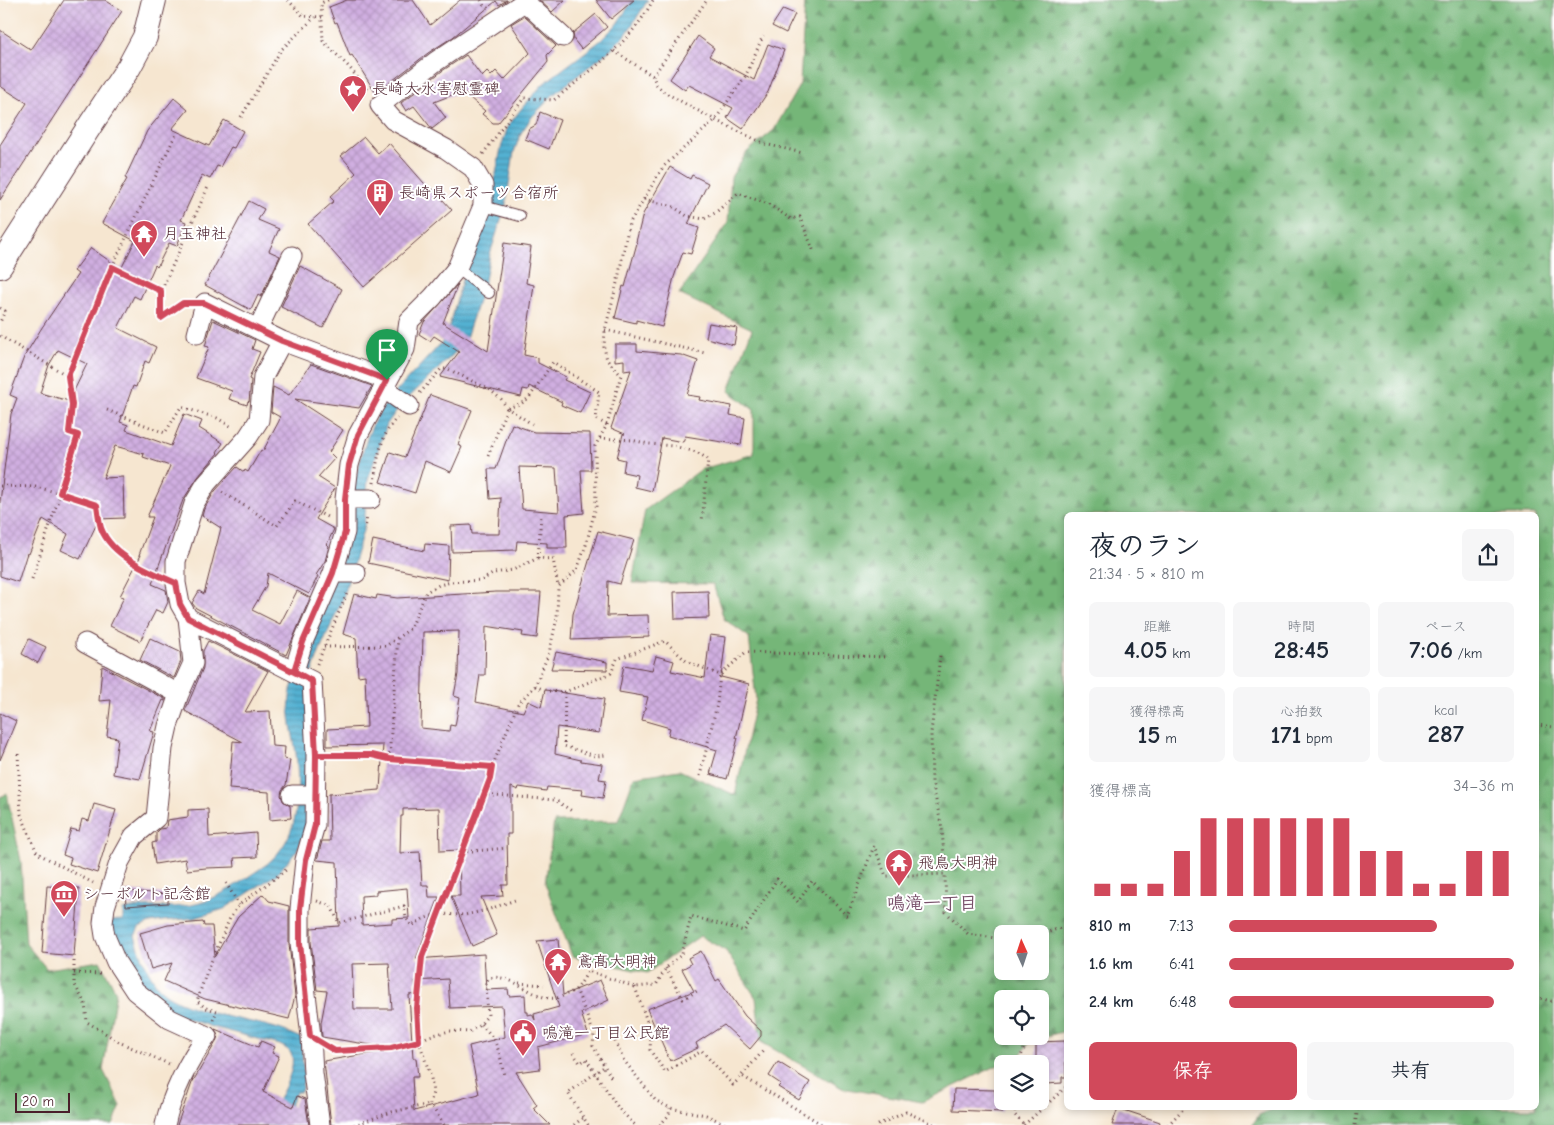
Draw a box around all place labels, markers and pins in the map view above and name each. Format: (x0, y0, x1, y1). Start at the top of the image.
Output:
place icon: 長崎大水害慰霊碑 (338, 74, 368, 113)
place label: 長崎大水害慰霊碑 (372, 80, 500, 98)
building icon: 長崎県スポーツ合宿所 (365, 178, 395, 217)
place label: 長崎県スポーツ合宿所 (399, 184, 559, 202)
temple icon: 月玉神社 (129, 219, 159, 258)
place label: 月玉神社 (163, 225, 227, 243)
pin (366, 329, 408, 380)
temple icon: 飛鳥大明神 (884, 848, 914, 887)
place label: 飛鳥大明神 (918, 854, 998, 872)
museum icon: シーボルト記念館 (49, 879, 79, 918)
place label: シーボルト記念館 (83, 885, 211, 903)
temple icon: 鳶髙大明神 (543, 947, 573, 986)
place label: 鳶髙大明神 (577, 953, 657, 971)
public building icon: 鳴滝一丁目公民館 (508, 1018, 538, 1057)
place label: 鳴滝一丁目公民館 (542, 1024, 670, 1042)

